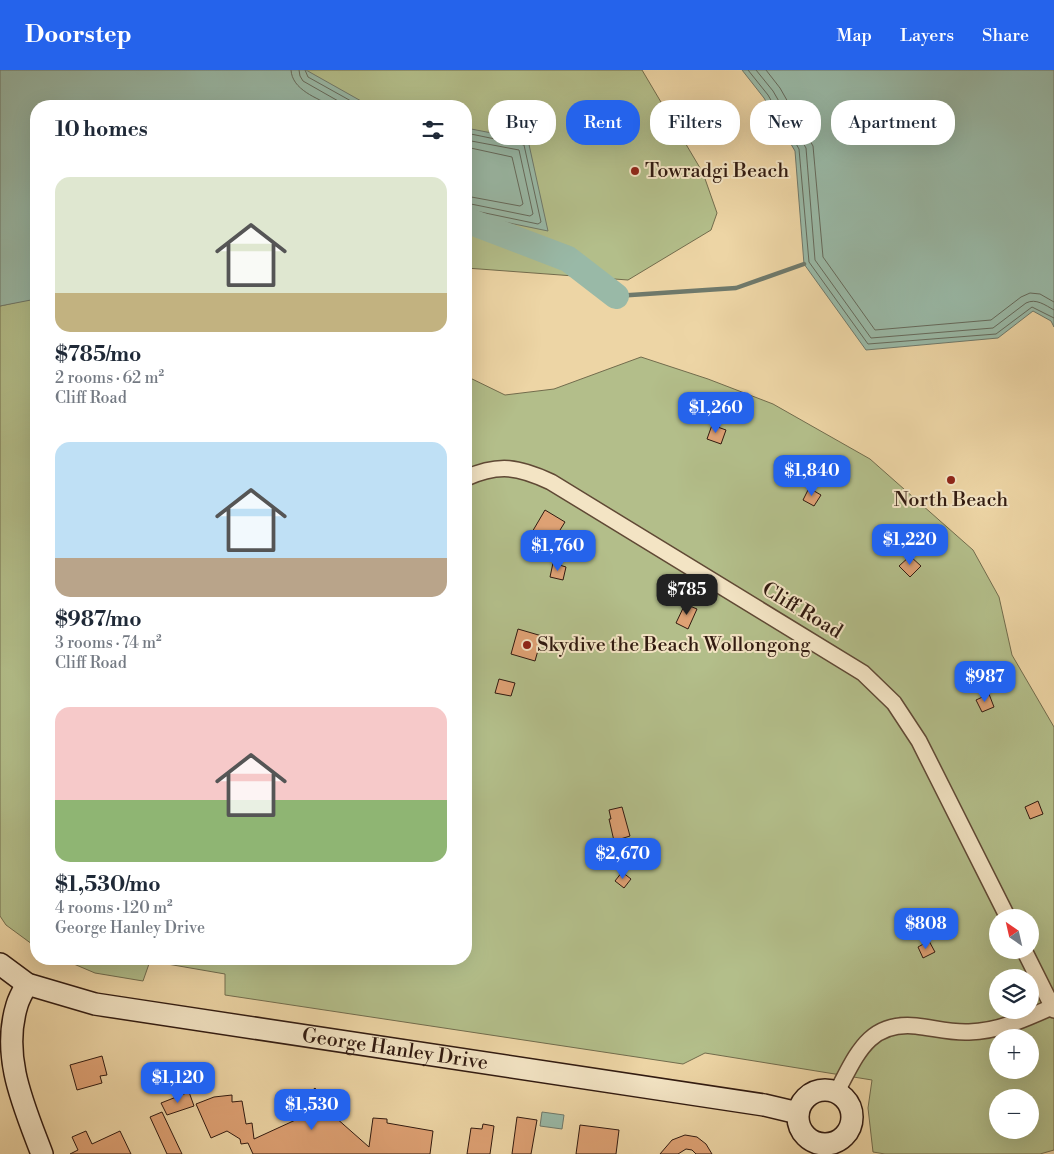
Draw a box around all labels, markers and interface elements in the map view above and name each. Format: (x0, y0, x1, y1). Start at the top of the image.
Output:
text: Doorstep (25, 20, 132, 50)
text: Map (837, 24, 872, 47)
text: Layers (900, 24, 954, 47)
text: Share (982, 24, 1029, 47)
chip: Buy (488, 100, 556, 145)
chip: Rent (566, 100, 640, 145)
chip: Filters (650, 100, 740, 145)
chip: New (750, 100, 821, 145)
chip: Apartment (831, 100, 955, 145)
icon: filters (419, 116, 447, 144)
text: 10 homes (55, 117, 148, 143)
place label: Towradgi Beach (645, 159, 789, 184)
marker: Towradgi Beach (629, 165, 641, 177)
icon: home (206, 210, 296, 300)
text: $785/mo (55, 342, 141, 368)
text: 2 rooms · 62 m² (55, 368, 164, 388)
text: Cliff Road (55, 388, 127, 408)
pin: $1,260 (675, 392, 757, 434)
text: $1,260 (689, 398, 743, 418)
pin: $1,840 (771, 454, 853, 497)
text: $1,840 (784, 461, 840, 481)
marker: North Beach (945, 474, 957, 486)
icon: home (206, 475, 296, 565)
place label: North Beach (894, 488, 1008, 513)
pin: $1,220 (869, 524, 951, 566)
pin: $1,760 (517, 530, 599, 572)
text: $1,220 (883, 530, 937, 550)
text: $1,760 (532, 536, 584, 556)
pin: $785 (657, 574, 717, 616)
street label: Cliff Road (757, 577, 847, 645)
text: $785 (668, 580, 706, 600)
text: $987/mo (55, 607, 142, 633)
text: 3 rooms · 74 m² (55, 633, 162, 653)
place label: Skydive the Beach Wollongong (537, 633, 811, 658)
marker: Skydive the Beach Wollongong (521, 639, 533, 651)
text: Cliff Road (55, 653, 127, 673)
pin: $987 (955, 660, 1015, 703)
text: $987 (966, 667, 1004, 687)
icon: home (206, 740, 296, 830)
pin: $2,670 (582, 838, 664, 880)
text: $2,670 (596, 844, 650, 864)
text: $1,530/mo (55, 872, 161, 898)
text: 4 rooms · 120 m² (55, 898, 173, 918)
pin: $808 (896, 908, 956, 950)
north arrow (989, 909, 1039, 959)
map controls (989, 909, 1039, 1139)
text: $808 (905, 914, 947, 934)
text: George Hanley Drive (55, 918, 205, 938)
button: layers (989, 969, 1039, 1019)
street label: George Hanley Drive (300, 1023, 490, 1076)
button: + (989, 1029, 1039, 1079)
pin: $1,120 (137, 1062, 219, 1104)
text: $1,120 (152, 1068, 204, 1088)
pin: $1,530 (271, 1088, 353, 1131)
button: − (989, 1089, 1039, 1139)
text: $1,530 (285, 1095, 339, 1115)

